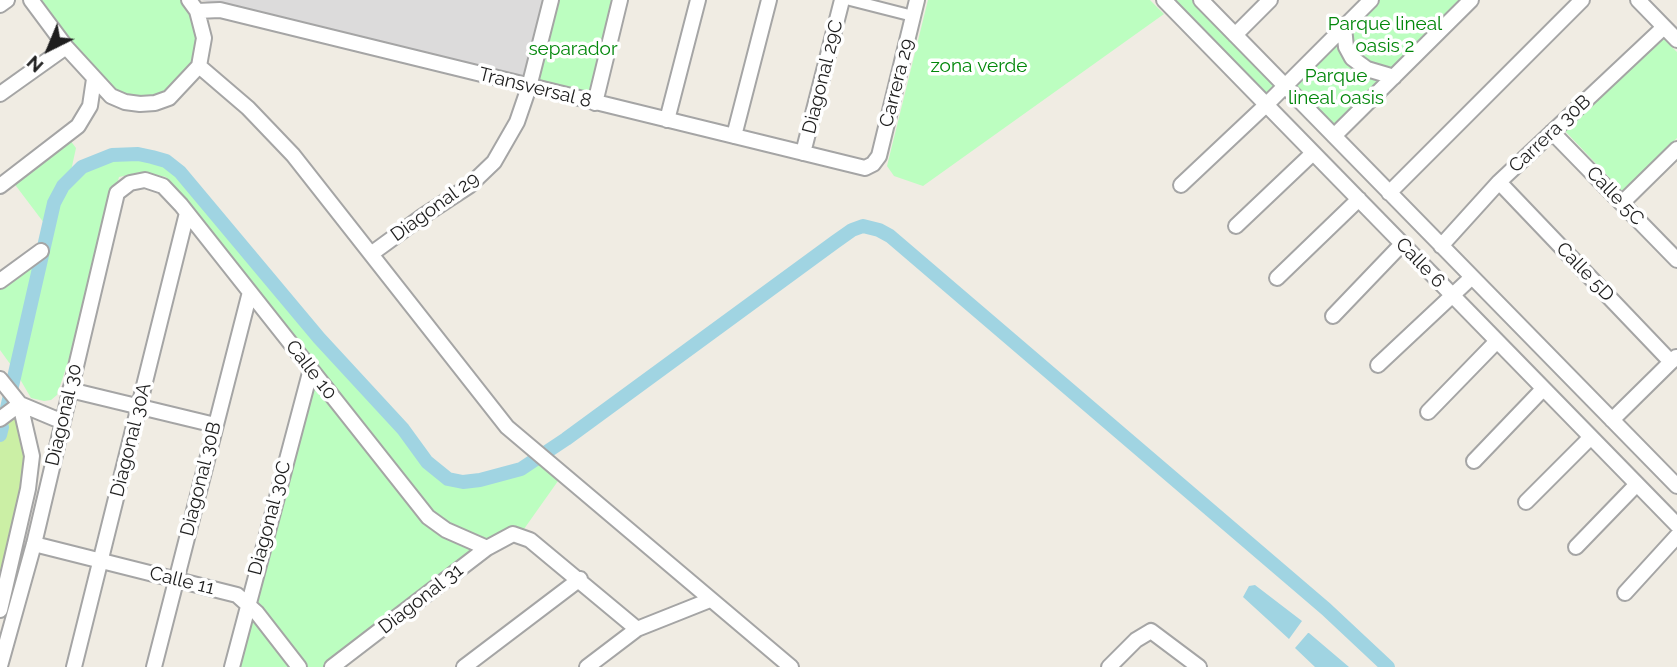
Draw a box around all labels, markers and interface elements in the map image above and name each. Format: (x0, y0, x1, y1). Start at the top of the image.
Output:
park label: Parque lineal oasis 2 (1328, 13, 1442, 57)
north arrow (14, 14, 84, 84)
street label: Diagonal 29C (798, 18, 848, 136)
street label: Carrera 29 (875, 36, 919, 130)
park label: separador (528, 38, 618, 60)
text: N (22, 51, 47, 77)
park label: zona verde (930, 55, 1028, 77)
street label: Transversal 8 (476, 63, 594, 113)
park label: Parque lineal oasis (1288, 65, 1384, 109)
street label: Carrera 30B (1504, 90, 1596, 178)
street label: Calle 5C (1581, 162, 1649, 230)
street label: Diagonal 29 (386, 167, 484, 247)
street label: Calle 6 (1391, 233, 1449, 293)
street label: Calle 5D (1551, 238, 1619, 306)
street label: Calle 10 (281, 336, 341, 404)
street label: Diagonal 30 (41, 362, 87, 468)
street label: Diagonal 30A (106, 381, 156, 499)
street label: Diagonal 30B (176, 419, 226, 539)
street label: Diagonal 30C (244, 458, 296, 578)
street label: Diagonal 31 (374, 559, 468, 639)
street label: Calle 11 (147, 562, 217, 600)

